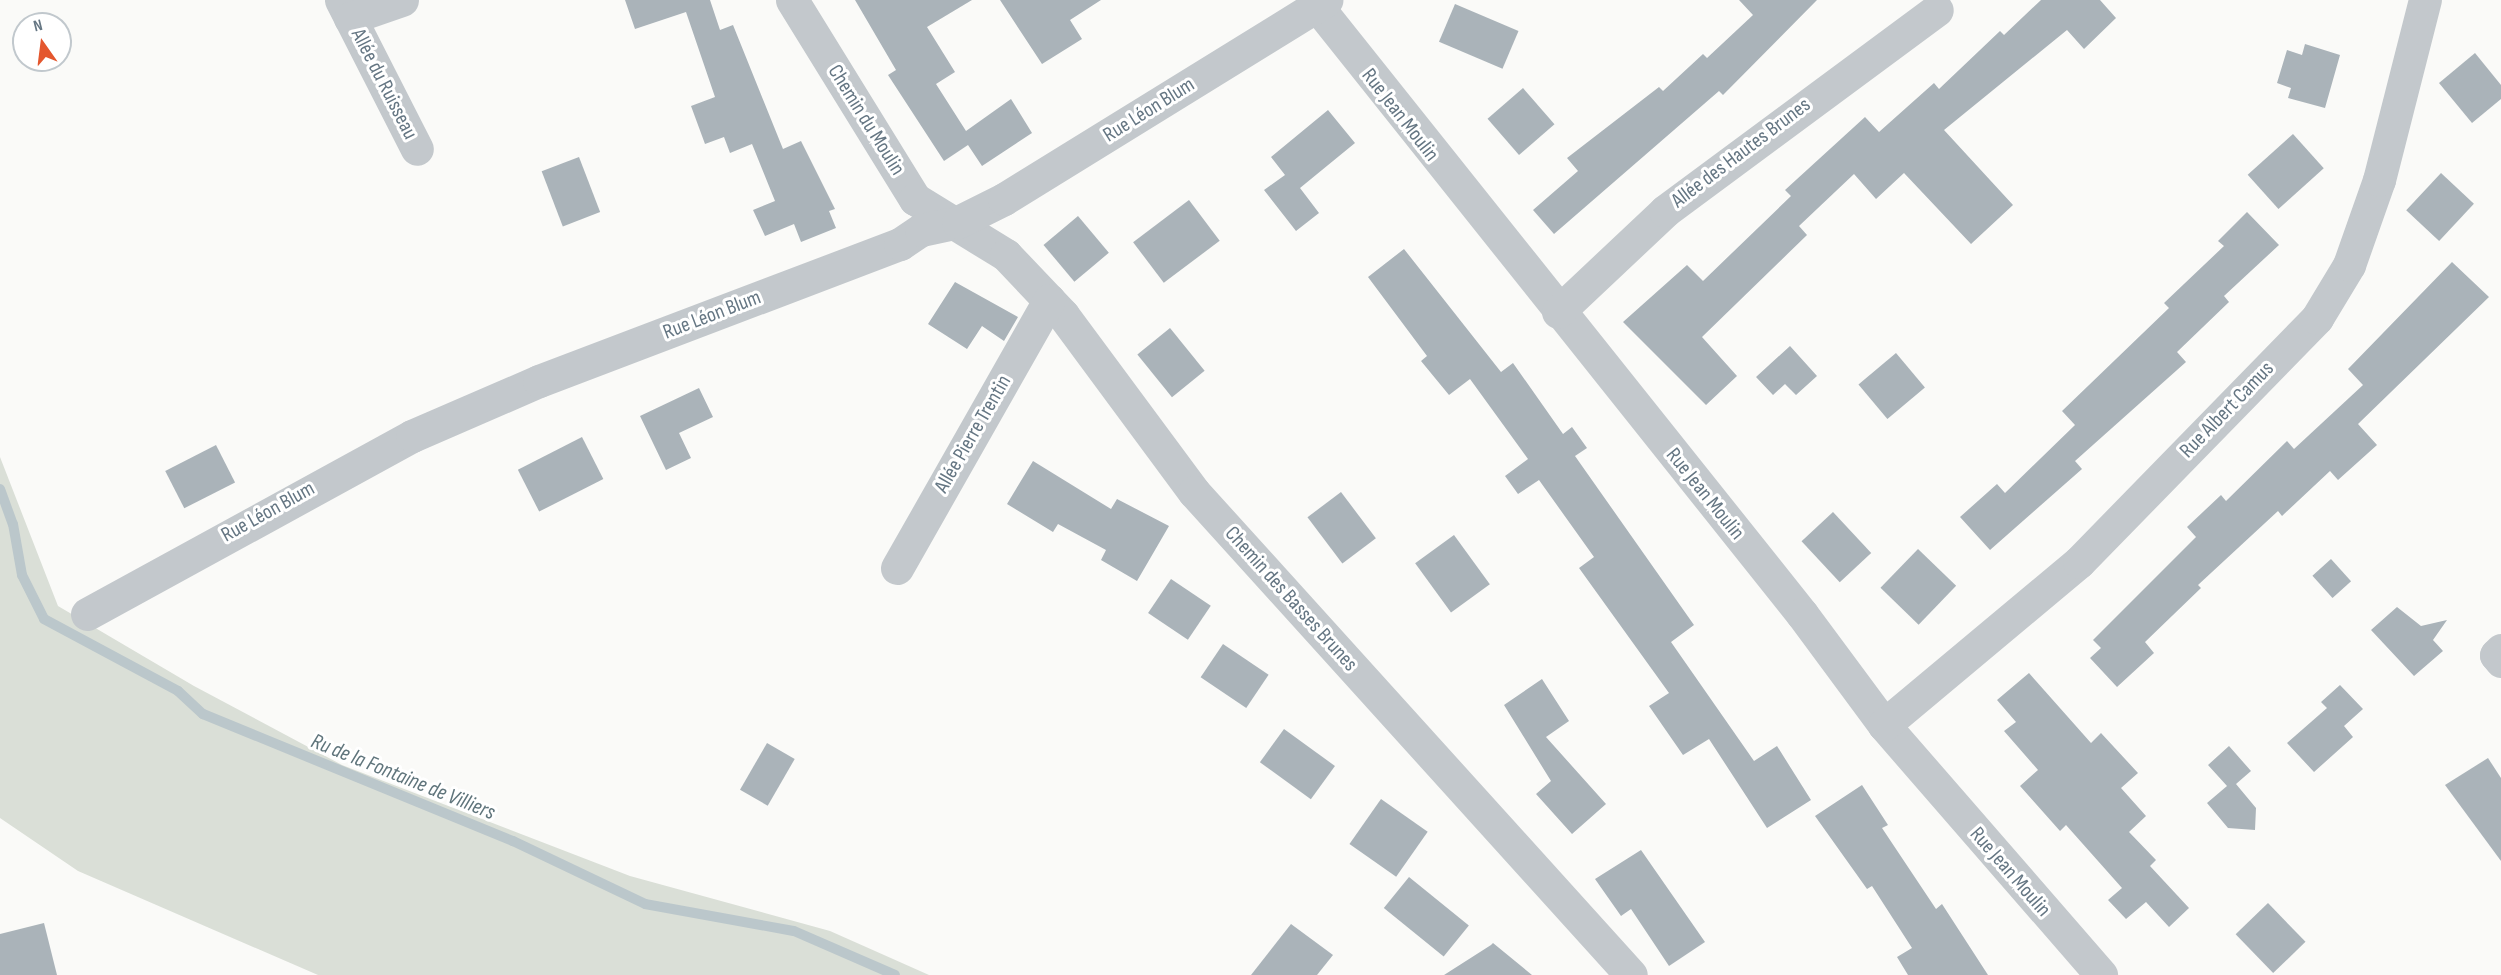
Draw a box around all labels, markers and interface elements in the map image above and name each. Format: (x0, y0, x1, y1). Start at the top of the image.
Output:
north arrow (12, 12, 72, 72)
text: N (32, 16, 44, 36)
street label: Allée du Ruisseau (345, 25, 423, 143)
street label: Chemin du Moulin (822, 60, 910, 180)
street label: Rue Jean Moulin (1356, 64, 1444, 166)
street label: Rue Léon Blum (1099, 72, 1199, 148)
street label: Allée des Hautes Brunes (1666, 93, 1816, 213)
street label: Rue Léon Blum (660, 285, 764, 345)
street label: Rue Albert Camus (2175, 357, 2279, 463)
street label: Allée Pierre Trentin (929, 371, 1017, 497)
street label: Rue Jean Moulin (1660, 443, 1750, 545)
street label: Rue Léon Blum (217, 476, 319, 548)
street label: Chemin des Basses Brunes (1219, 521, 1363, 677)
water label: Ru de la Fontaine de Villiers (307, 728, 499, 826)
street label: Rue Jean Moulin (1964, 822, 2056, 922)

